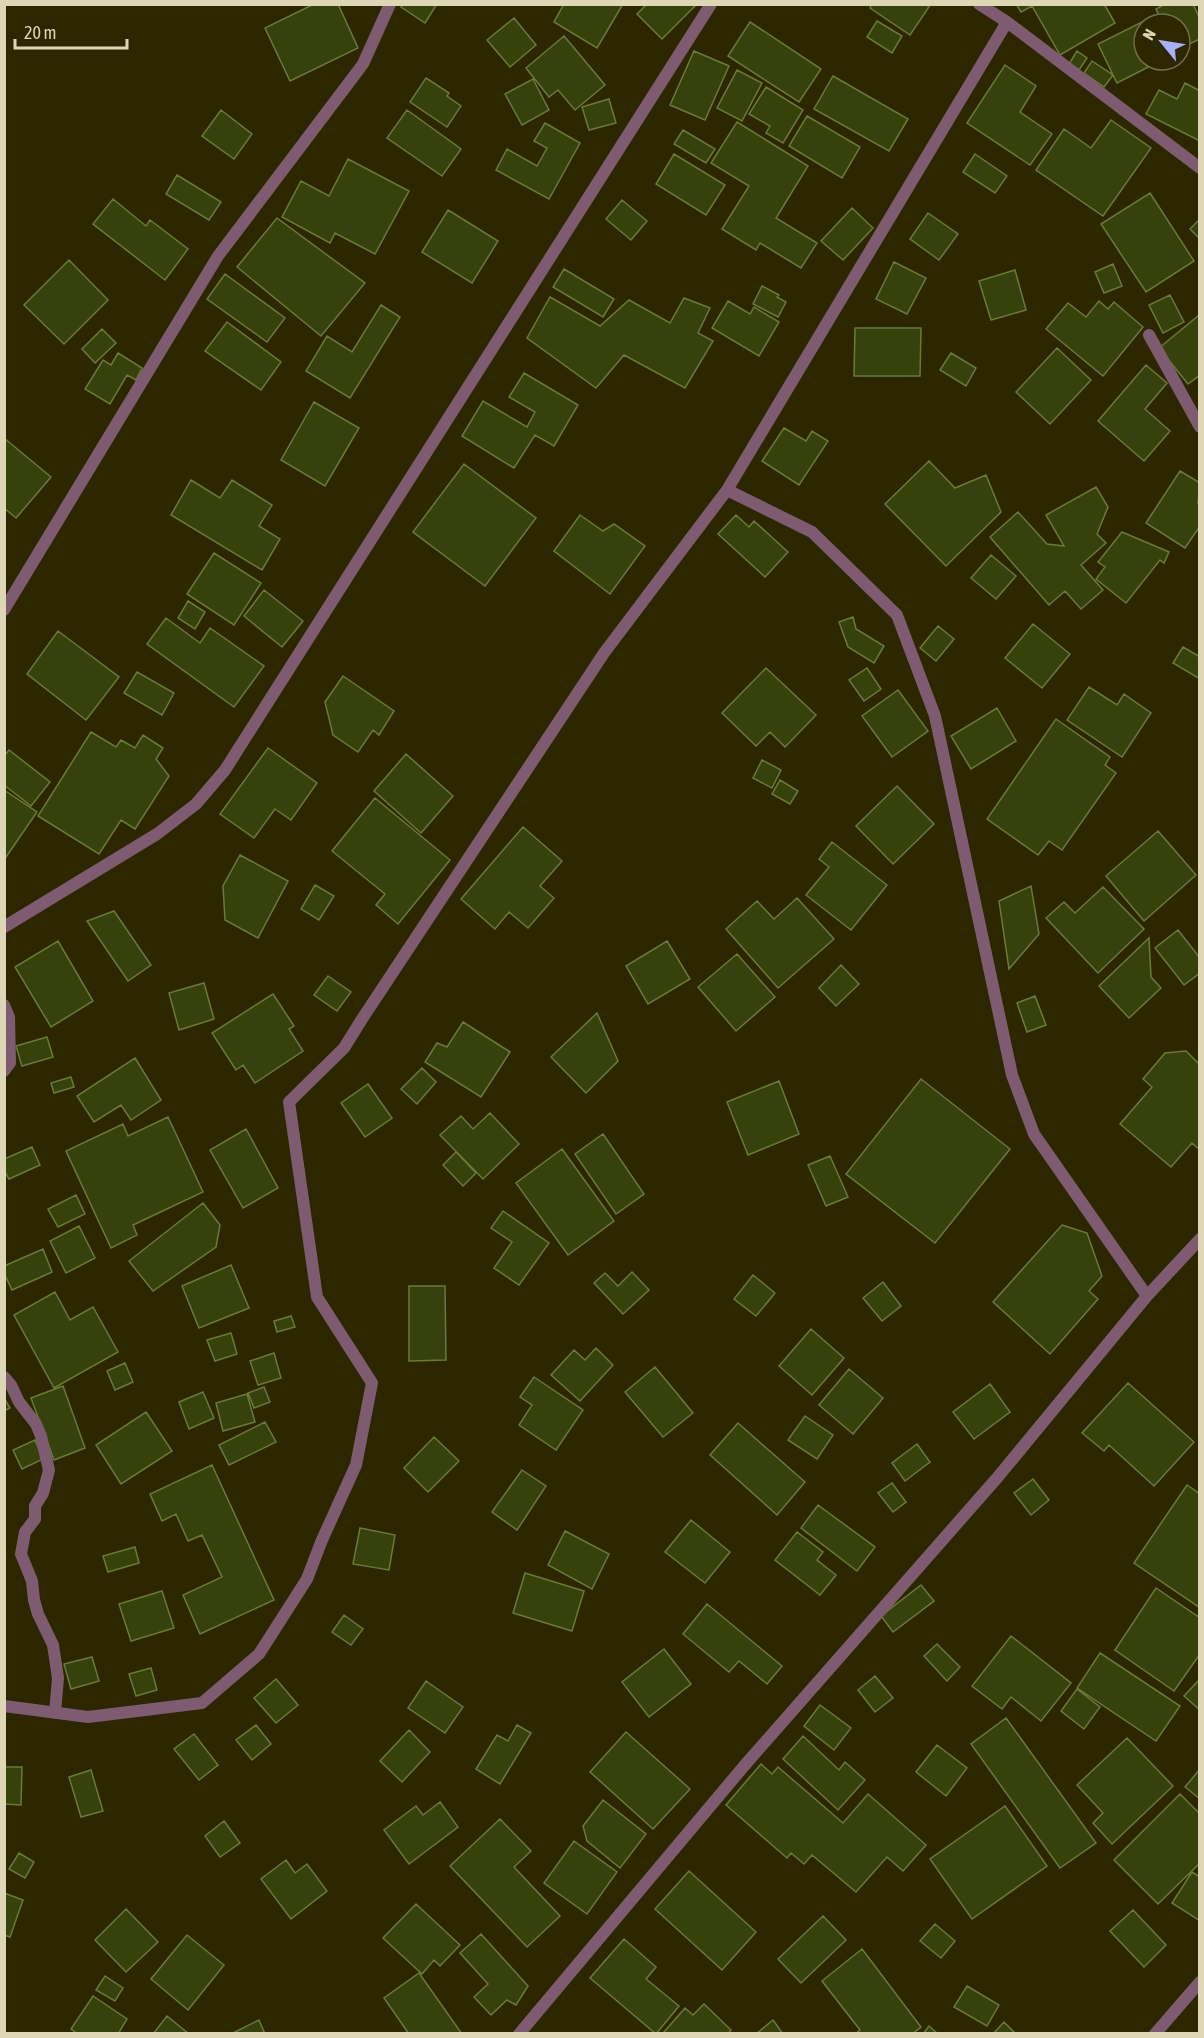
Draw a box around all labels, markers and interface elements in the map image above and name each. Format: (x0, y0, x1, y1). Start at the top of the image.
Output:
scale bar (15, 12, 128, 50)
north arrow (1132, 12, 1192, 72)
text: 20 m (24, 22, 56, 43)
text: N (1139, 26, 1159, 43)

